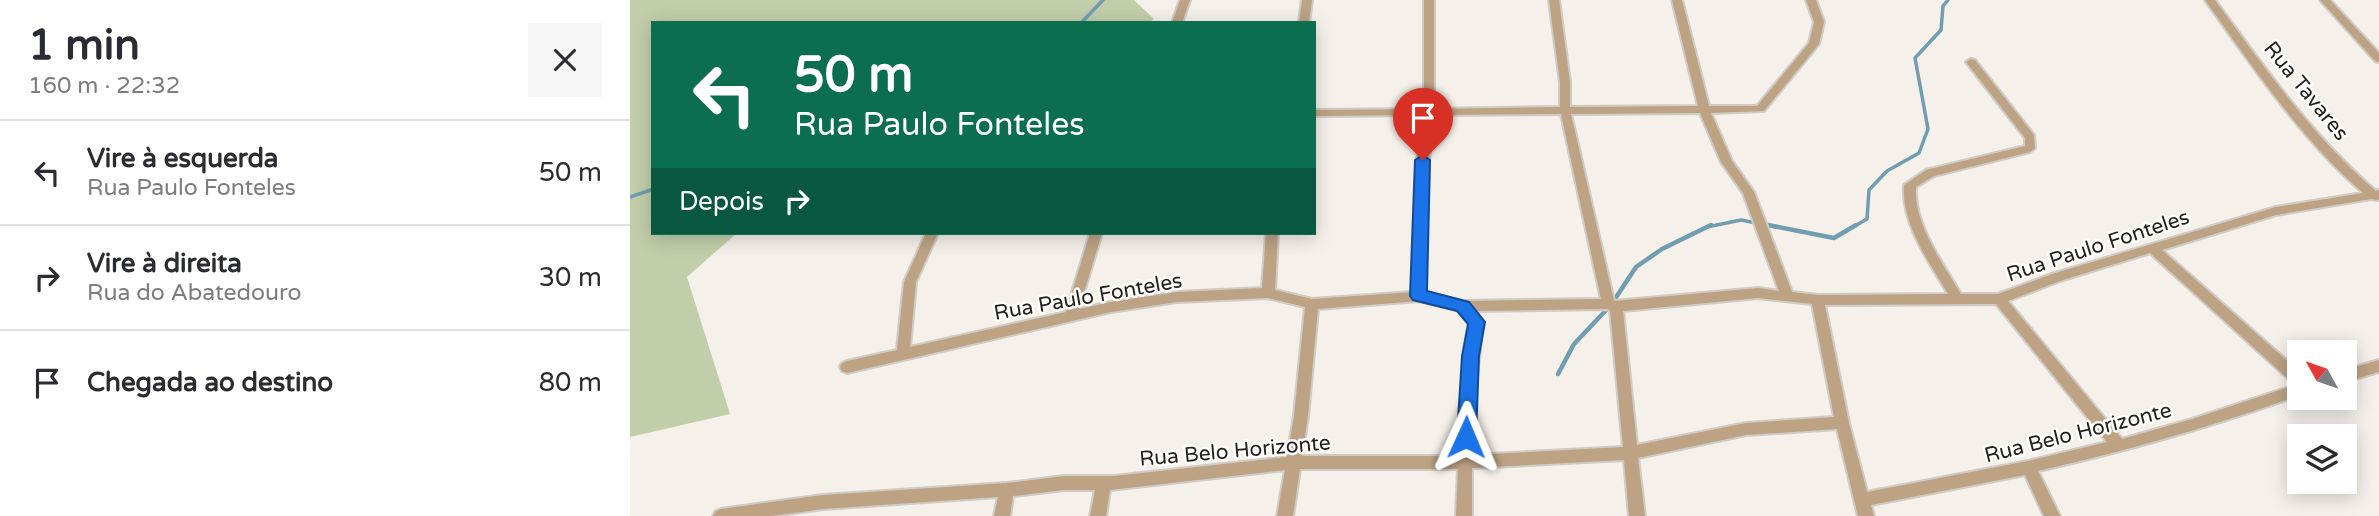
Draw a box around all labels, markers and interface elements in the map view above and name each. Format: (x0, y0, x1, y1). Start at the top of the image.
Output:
text: 1 min (28, 20, 140, 71)
button: close (528, 23, 602, 97)
street label: Rua Tavares (2258, 36, 2354, 146)
text: 50 m (794, 46, 913, 105)
icon: left (679, 49, 770, 140)
text: 160 m · 22:32 (28, 72, 180, 100)
pin (1393, 88, 1453, 160)
icon: arrive (1404, 99, 1442, 137)
text: Rua Paulo Fonteles (794, 106, 1085, 144)
text: Vire à esquerda (87, 143, 278, 174)
icon: left (28, 154, 66, 192)
text: 50 m (539, 157, 602, 188)
text: Rua Paulo Fonteles (87, 174, 296, 202)
icon: right (778, 182, 816, 220)
text: Depois (679, 186, 764, 217)
street label: Rua Paulo Fonteles (2003, 205, 2193, 287)
text: Vire à direita (87, 248, 242, 279)
icon: right (28, 259, 66, 297)
text: 30 m (539, 262, 602, 293)
street label: Rua Paulo Fonteles (992, 268, 1184, 326)
text: Rua do Abatedouro (87, 279, 302, 307)
north arrow (2287, 340, 2357, 410)
map controls (2287, 340, 2357, 494)
icon: arrive (28, 364, 66, 402)
text: Chegada ao destino (87, 367, 333, 398)
text: 80 m (539, 367, 602, 398)
street label: Rua Belo Horizonte (1982, 398, 2174, 468)
position arrow (1429, 400, 1503, 474)
button: layers (2287, 424, 2357, 494)
street label: Rua Belo Horizonte (1138, 430, 1332, 472)

